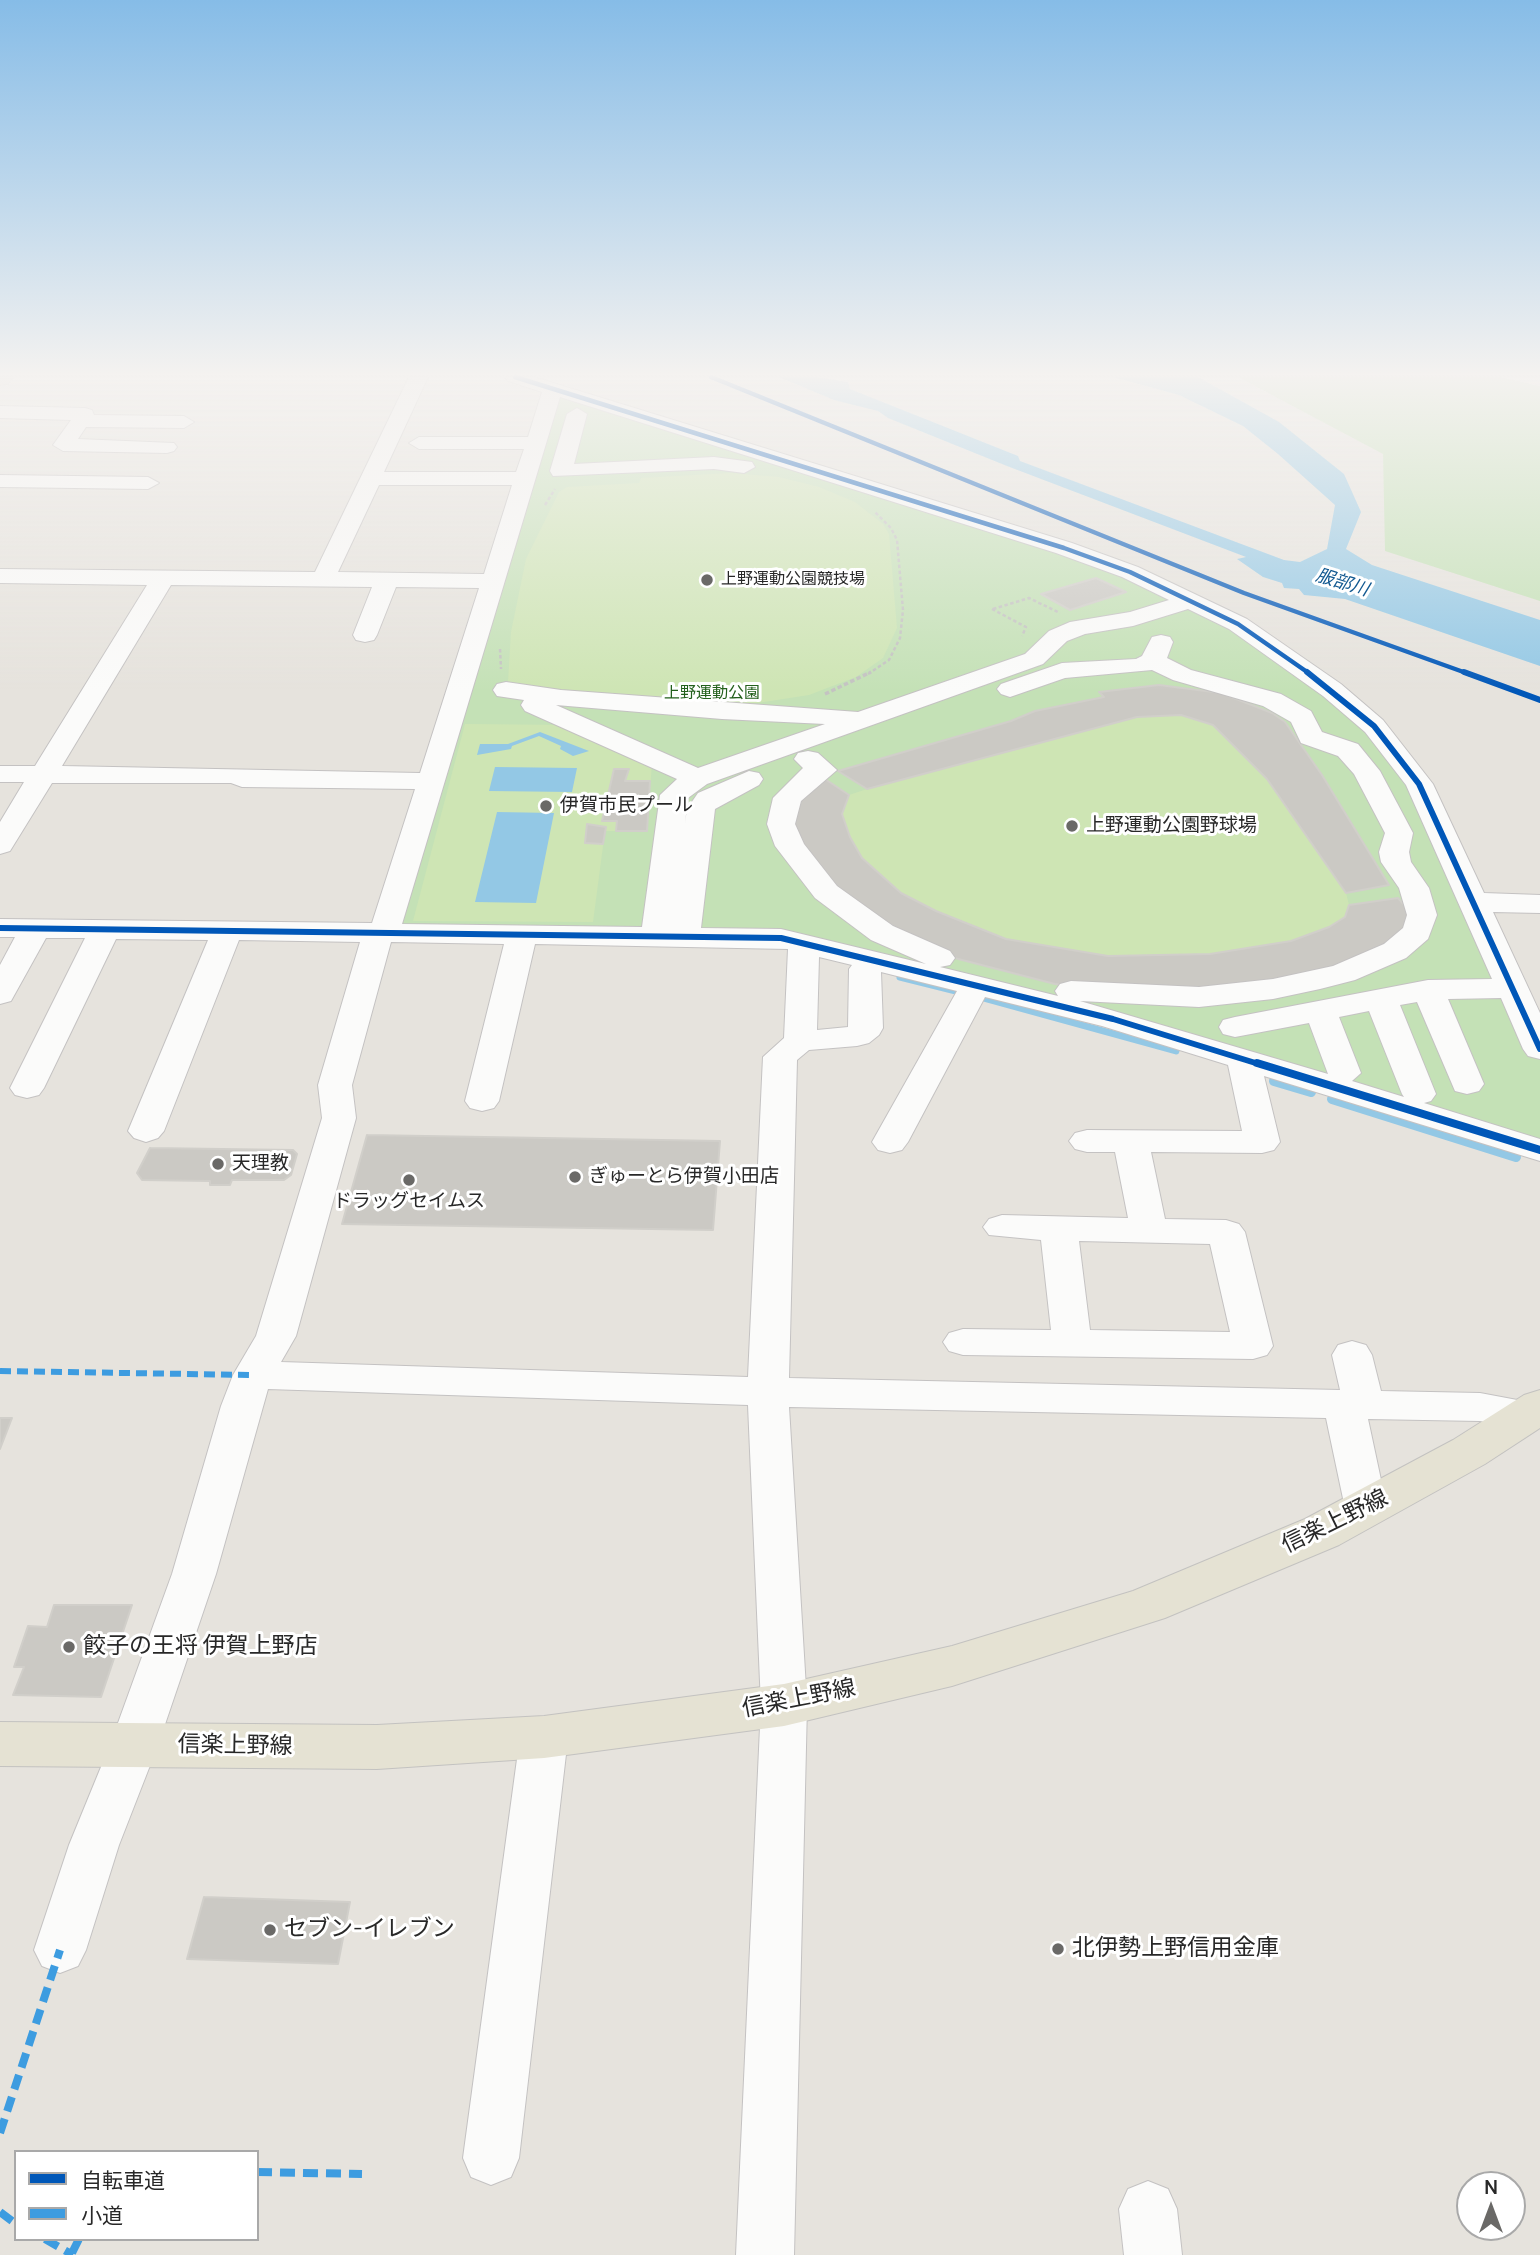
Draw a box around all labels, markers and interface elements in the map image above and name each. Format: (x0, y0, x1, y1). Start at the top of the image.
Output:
water label: 服部川 (1313, 565, 1371, 601)
place label: 上野運動公園競技場 (721, 570, 865, 590)
marker: 上野運動公園競技場 (699, 572, 715, 588)
park label: 上野運動公園 (664, 684, 760, 704)
place label: 伊賀市民プール (560, 795, 693, 817)
marker: 伊賀市民プール (538, 798, 554, 814)
place label: 上野運動公園野球場 (1086, 815, 1257, 837)
marker: 上野運動公園野球場 (1064, 818, 1080, 834)
place label: 天理教 (232, 1153, 289, 1175)
marker: 天理教 (210, 1156, 226, 1172)
place label: ぎゅーとら伊賀小田店 (589, 1166, 779, 1188)
marker: ぎゅーとら伊賀小田店 (567, 1169, 583, 1185)
marker: ドラッグセイムス (401, 1172, 417, 1188)
place label: ドラッグセイムス (333, 1191, 485, 1213)
street label: 信楽上野線 (1277, 1484, 1393, 1560)
place label: 餃子の王将 伊賀上野店 (83, 1633, 318, 1661)
marker: 餃子の王将 伊賀上野店 (61, 1639, 77, 1655)
street label: 信楽上野線 (740, 1674, 858, 1724)
street label: 信楽上野線 (177, 1731, 293, 1761)
place label: セブン-イレブン (284, 1916, 455, 1944)
marker: セブン-イレブン (262, 1922, 278, 1938)
place label: 北伊勢上野信用金庫 (1072, 1935, 1279, 1963)
marker: 北伊勢上野信用金庫 (1050, 1941, 1066, 1957)
legend (14, 2150, 259, 2241)
text: 自転車道 (81, 2166, 165, 2194)
north arrow (1456, 2171, 1526, 2241)
text: N (1484, 2174, 1498, 2200)
text: 小道 (81, 2201, 123, 2229)

